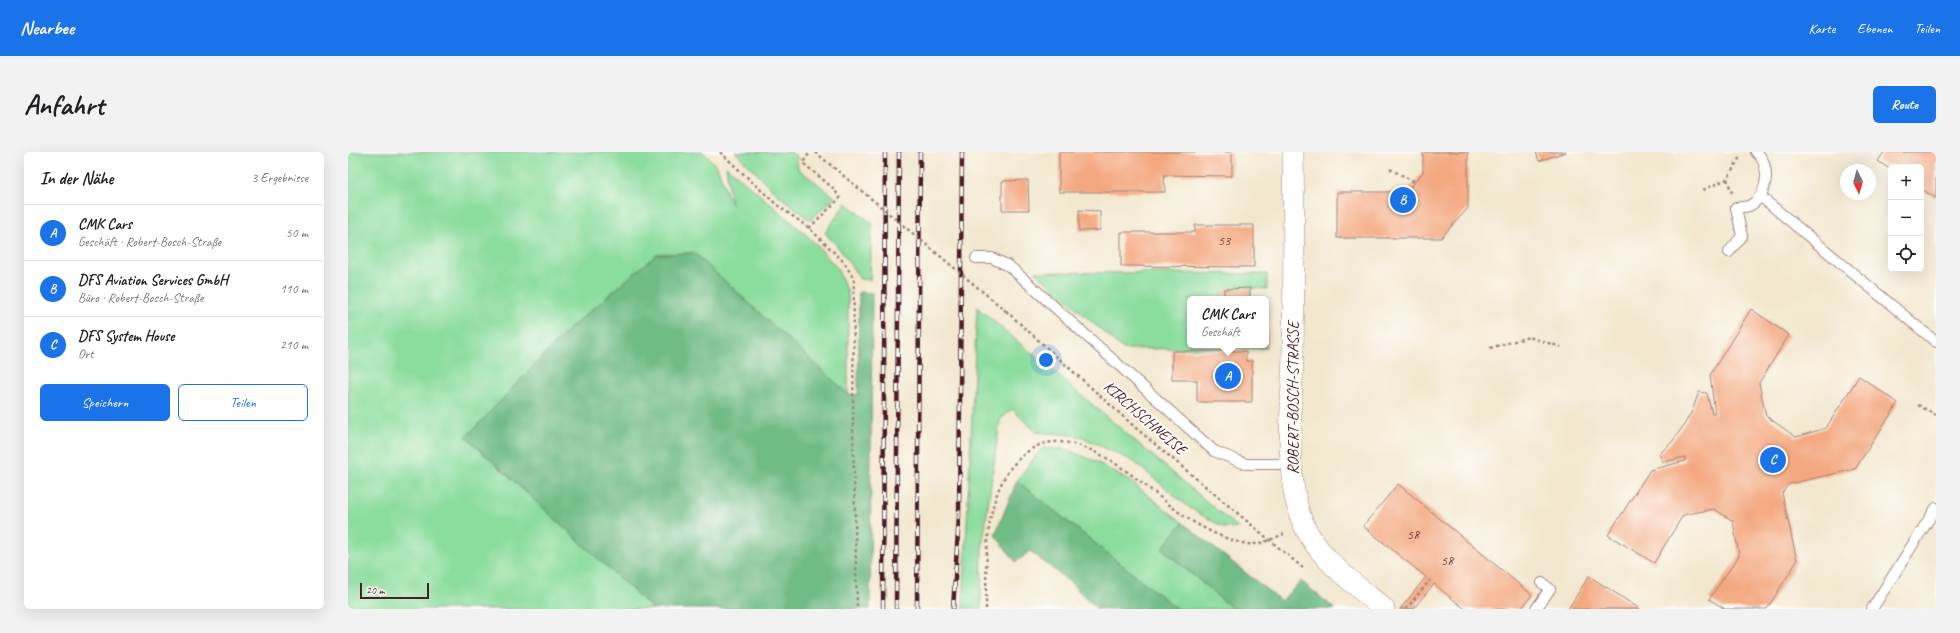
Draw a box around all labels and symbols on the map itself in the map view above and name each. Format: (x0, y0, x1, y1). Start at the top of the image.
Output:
north arrow (1840, 164, 1876, 200)
pin: B (1390, 185, 1416, 215)
house number: 53 (1218, 232, 1232, 249)
street label: ROBERT-BOSCH-STRASSE (1283, 319, 1303, 474)
your location (1036, 350, 1056, 370)
pin: A (1215, 361, 1241, 391)
street label: KIRCHSCHNEISE (1099, 377, 1192, 461)
pin: C (1760, 445, 1786, 475)
house number: 58 (1407, 526, 1421, 543)
house number: 58 (1441, 552, 1455, 569)
scale bar (360, 581, 429, 600)

